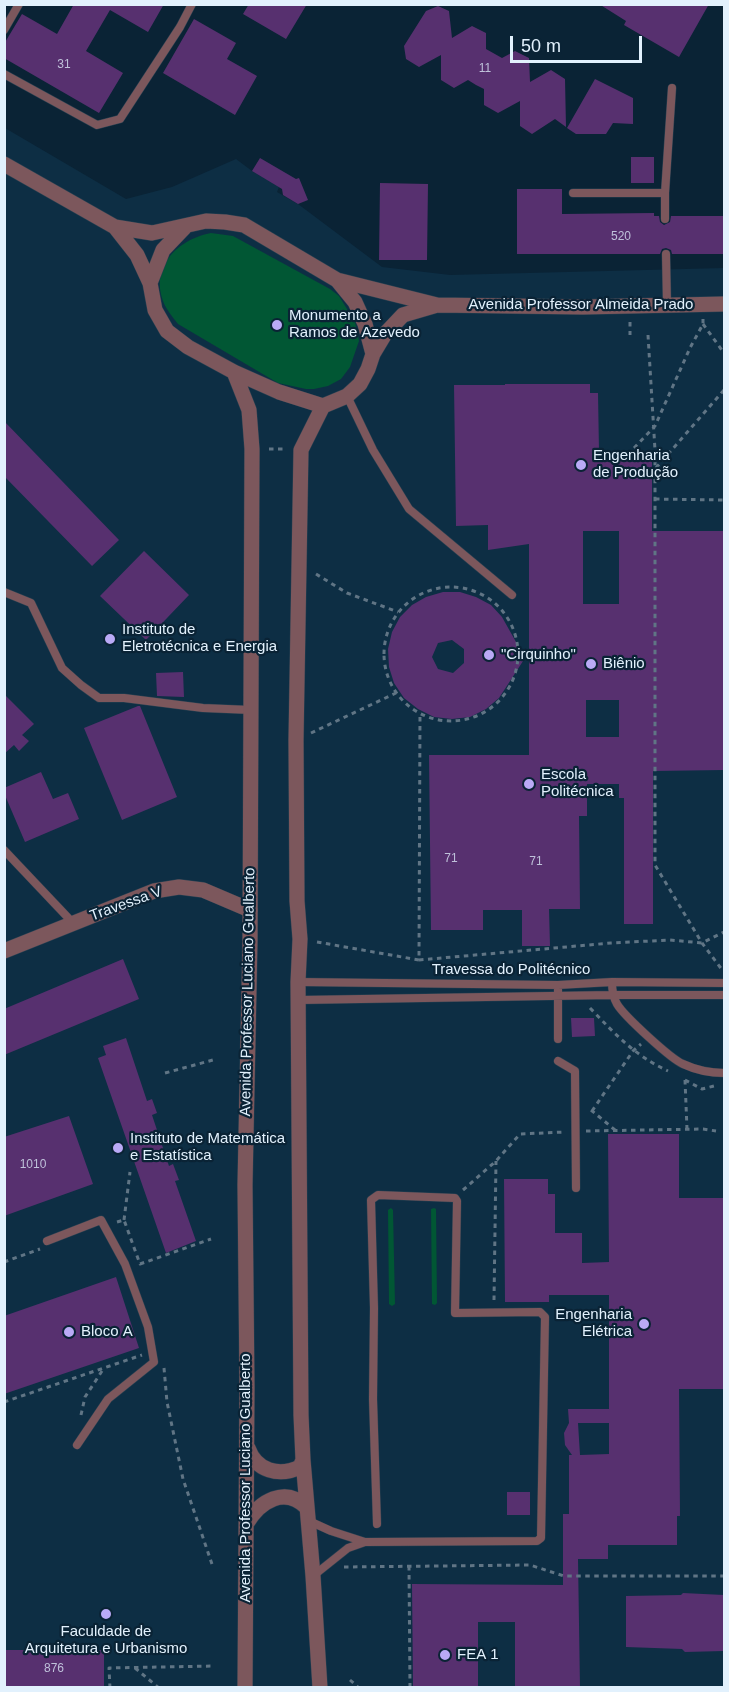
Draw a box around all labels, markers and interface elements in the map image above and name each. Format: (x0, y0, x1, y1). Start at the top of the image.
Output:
scale bar (513, 24, 645, 62)
text: 50 m (521, 36, 561, 56)
house number: 31 (57, 58, 71, 72)
house number: 11 (479, 62, 491, 76)
house number: 520 (611, 230, 631, 244)
street label: Avenida Professor Almeida Prado (469, 296, 693, 314)
place label: Monumento a Ramos de Azevedo (289, 307, 420, 342)
marker: Monumento a Ramos de Azevedo (270, 318, 284, 332)
place label: Engenharia de Produção (593, 447, 678, 482)
marker: Engenharia de Produção (574, 458, 588, 472)
place label: Instituto de Eletrotécnica e Energia (122, 621, 277, 656)
marker: Instituto de Eletrotécnica e Energia (103, 632, 117, 646)
place label: "Cirquinho" (501, 646, 576, 664)
marker: "Cirquinho" (482, 648, 496, 662)
place label: Biênio (603, 655, 645, 673)
marker: Biênio (584, 657, 598, 671)
place label: Escola Politécnica (541, 766, 614, 801)
marker: Escola Politécnica (522, 777, 536, 791)
house number: 71 (444, 852, 458, 866)
house number: 71 (529, 855, 543, 869)
street label: Avenida Professor Luciano Gualberto (237, 867, 259, 1117)
street label: Travessa V (88, 883, 164, 925)
street label: Travessa do Politécnico (432, 961, 590, 979)
place label: Instituto de Matemática e Estatística (130, 1130, 285, 1165)
marker: Instituto de Matemática e Estatística (111, 1141, 125, 1155)
house number: 1010 (20, 1158, 46, 1172)
place label: Engenharia Elétrica (555, 1306, 632, 1341)
marker: Engenharia Elétrica (637, 1317, 651, 1331)
place label: Bloco A (81, 1323, 133, 1341)
marker: Bloco A (62, 1325, 76, 1339)
street label: Avenida Professor Luciano Gualberto (237, 1353, 255, 1603)
marker: Faculdade de Arquitetura e Urbanismo (99, 1607, 113, 1621)
place label: Faculdade de Arquitetura e Urbanismo (25, 1623, 187, 1658)
place label: FEA 1 (457, 1646, 499, 1664)
marker: FEA 1 (438, 1648, 452, 1662)
house number: 876 (44, 1662, 64, 1676)

